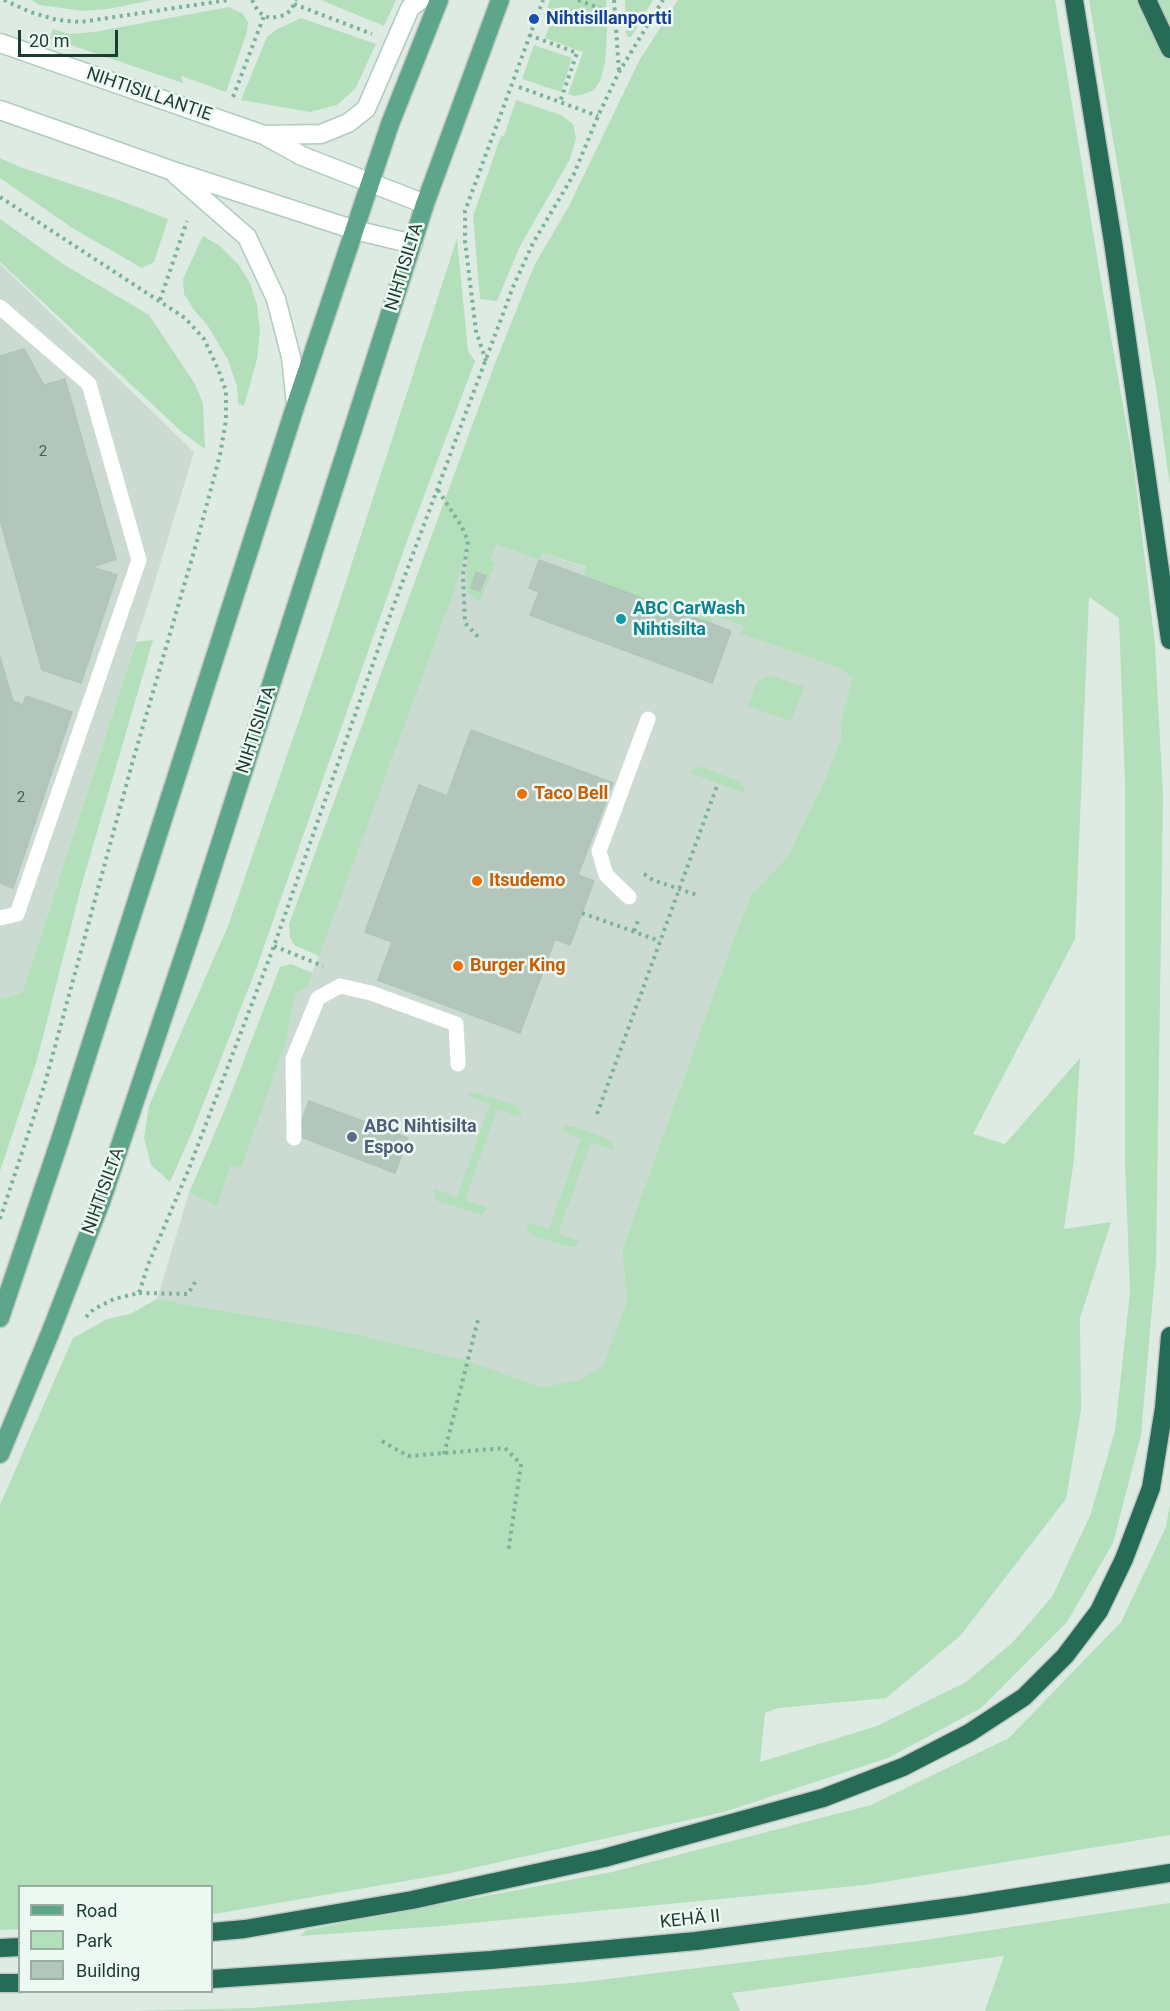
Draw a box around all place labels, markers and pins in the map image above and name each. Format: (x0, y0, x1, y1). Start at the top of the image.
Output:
place label: Nihtisillanportti (546, 8, 672, 30)
marker: Nihtisillanportti (527, 12, 541, 26)
place label: ABC CarWash Nihtisilta (633, 598, 745, 640)
marker: ABC CarWash Nihtisilta (614, 612, 628, 626)
place label: Taco Bell (534, 783, 608, 805)
marker: Taco Bell (515, 787, 529, 801)
place label: Itsudemo (489, 870, 565, 892)
marker: Itsudemo (470, 874, 484, 888)
place label: Burger King (470, 955, 566, 977)
marker: Burger King (451, 959, 465, 973)
place label: ABC Nihtisilta Espoo (364, 1116, 477, 1158)
marker: ABC Nihtisilta Espoo (345, 1130, 359, 1144)

